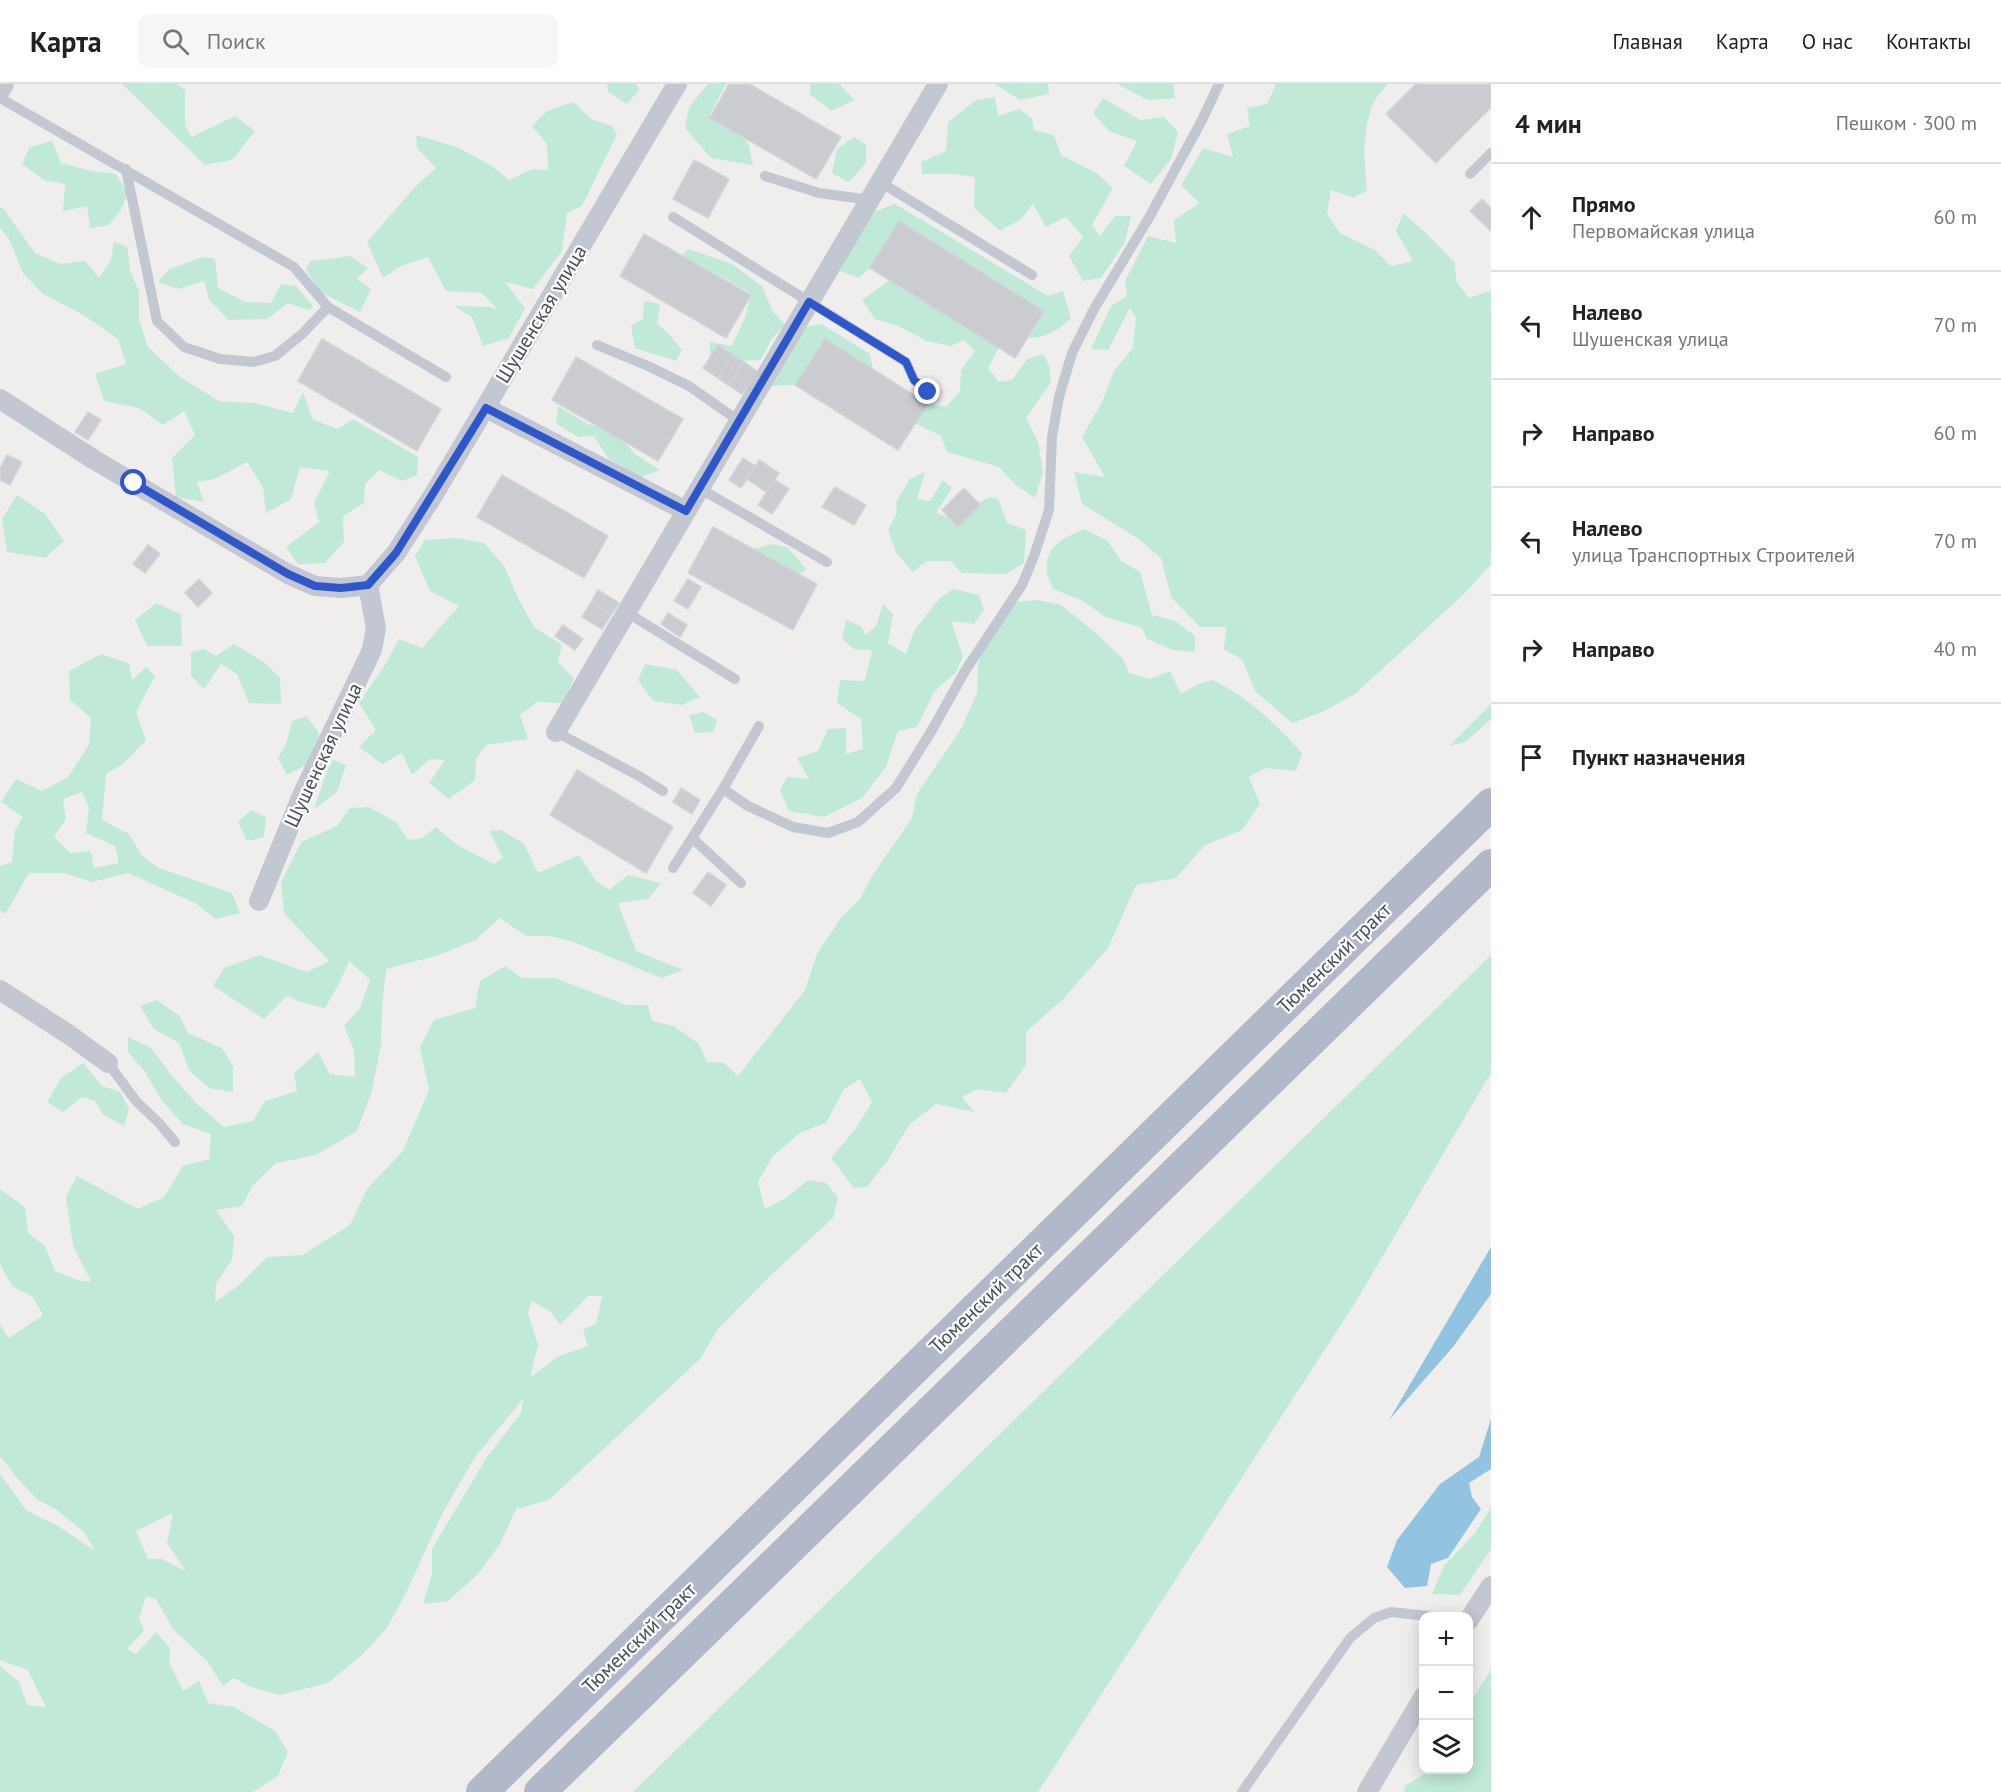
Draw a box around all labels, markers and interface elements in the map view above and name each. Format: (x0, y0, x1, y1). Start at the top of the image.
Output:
search box (138, 14, 558, 68)
text: Карта (30, 23, 102, 60)
icon: search (159, 25, 192, 58)
text: Поиск (207, 27, 266, 55)
text: Главная (1612, 28, 1683, 55)
text: Карта (1716, 28, 1769, 55)
text: О нас (1802, 28, 1853, 55)
text: Контакты (1886, 28, 1971, 55)
text: 4 мин (1515, 107, 1582, 140)
text: Пешком · 300 m (1836, 110, 1977, 136)
text: Прямо (1572, 190, 1635, 218)
icon: ahead (1515, 201, 1548, 234)
text: 60 m (1934, 204, 1977, 230)
text: Первомайская улица (1572, 218, 1755, 244)
street label: Шушенская улица (489, 240, 593, 388)
text: Налево (1572, 298, 1643, 326)
icon: left (1515, 309, 1548, 342)
text: 70 m (1934, 312, 1977, 338)
text: Шушенская улица (1572, 326, 1729, 352)
route end (914, 378, 940, 404)
icon: right (1515, 417, 1548, 450)
text: Направо (1572, 419, 1655, 447)
text: 60 m (1934, 420, 1977, 446)
route start (120, 469, 146, 495)
text: Налево (1572, 514, 1643, 542)
icon: left (1515, 525, 1548, 558)
text: 70 m (1934, 528, 1977, 554)
text: улица Транспортных Строителей (1572, 542, 1855, 568)
icon: right (1515, 633, 1548, 666)
text: Направо (1572, 635, 1655, 663)
text: 40 m (1934, 636, 1977, 662)
street label: Шушенская улица (278, 678, 368, 832)
icon: arrive (1515, 741, 1548, 774)
text: Пункт назначения (1572, 743, 1745, 771)
street label: Тюменский тракт (1271, 897, 1397, 1019)
street label: Тюменский тракт (923, 1237, 1049, 1359)
street label: Тюменский тракт (576, 1577, 702, 1699)
map controls (1419, 1612, 1473, 1774)
button: + (1419, 1612, 1473, 1666)
button: − (1419, 1666, 1473, 1720)
button: layers (1419, 1720, 1473, 1774)

